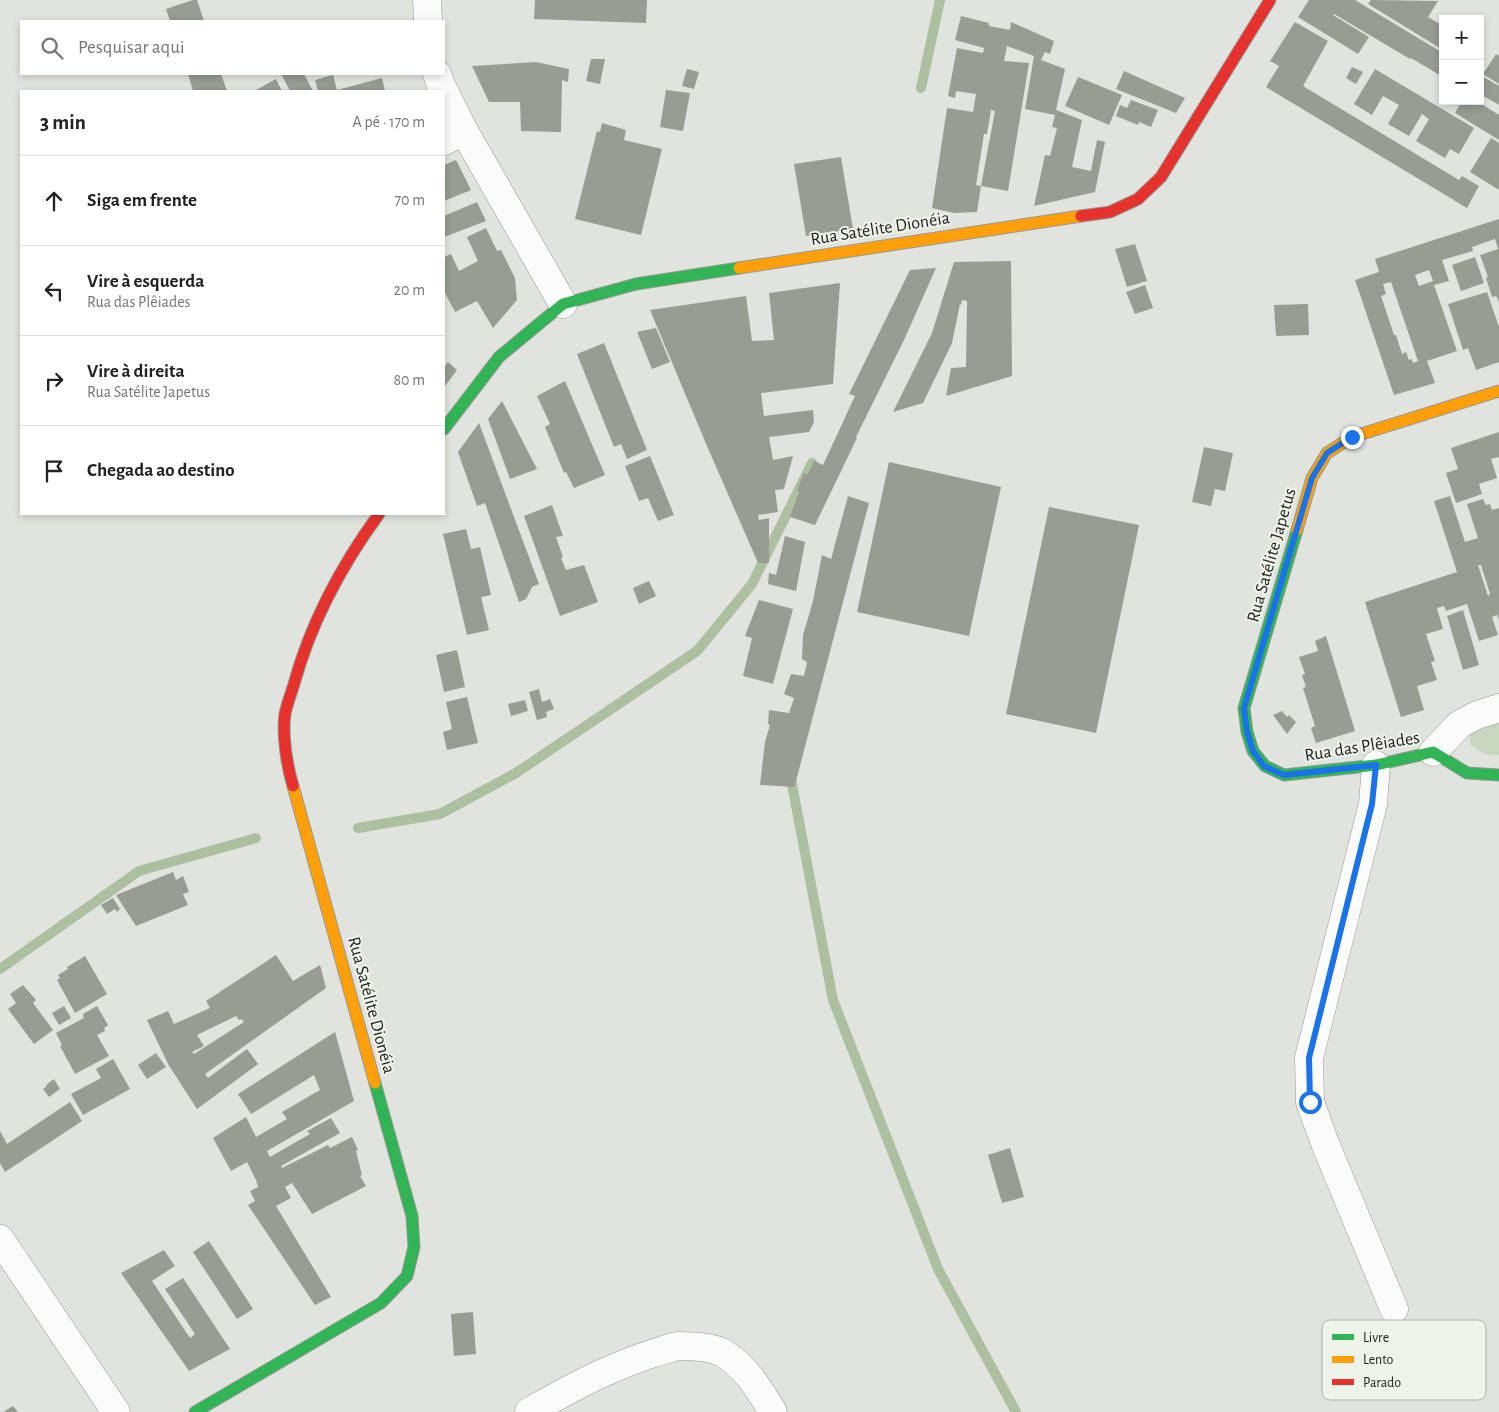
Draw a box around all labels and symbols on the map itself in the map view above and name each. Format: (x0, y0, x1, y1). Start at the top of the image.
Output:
street label: Rua Satélite Dionéia (809, 209, 951, 249)
route end (1341, 426, 1364, 449)
street label: Rua Satélite Japetus (1244, 486, 1300, 624)
street label: Rua das Plêiades (1303, 729, 1421, 765)
street label: Rua Satélite Dionéia (344, 935, 398, 1076)
route start (1299, 1091, 1322, 1114)
legend (1322, 1320, 1486, 1400)
text: Livre (1363, 1331, 1389, 1345)
text: Lento (1363, 1353, 1394, 1367)
text: Parado (1363, 1376, 1401, 1390)

